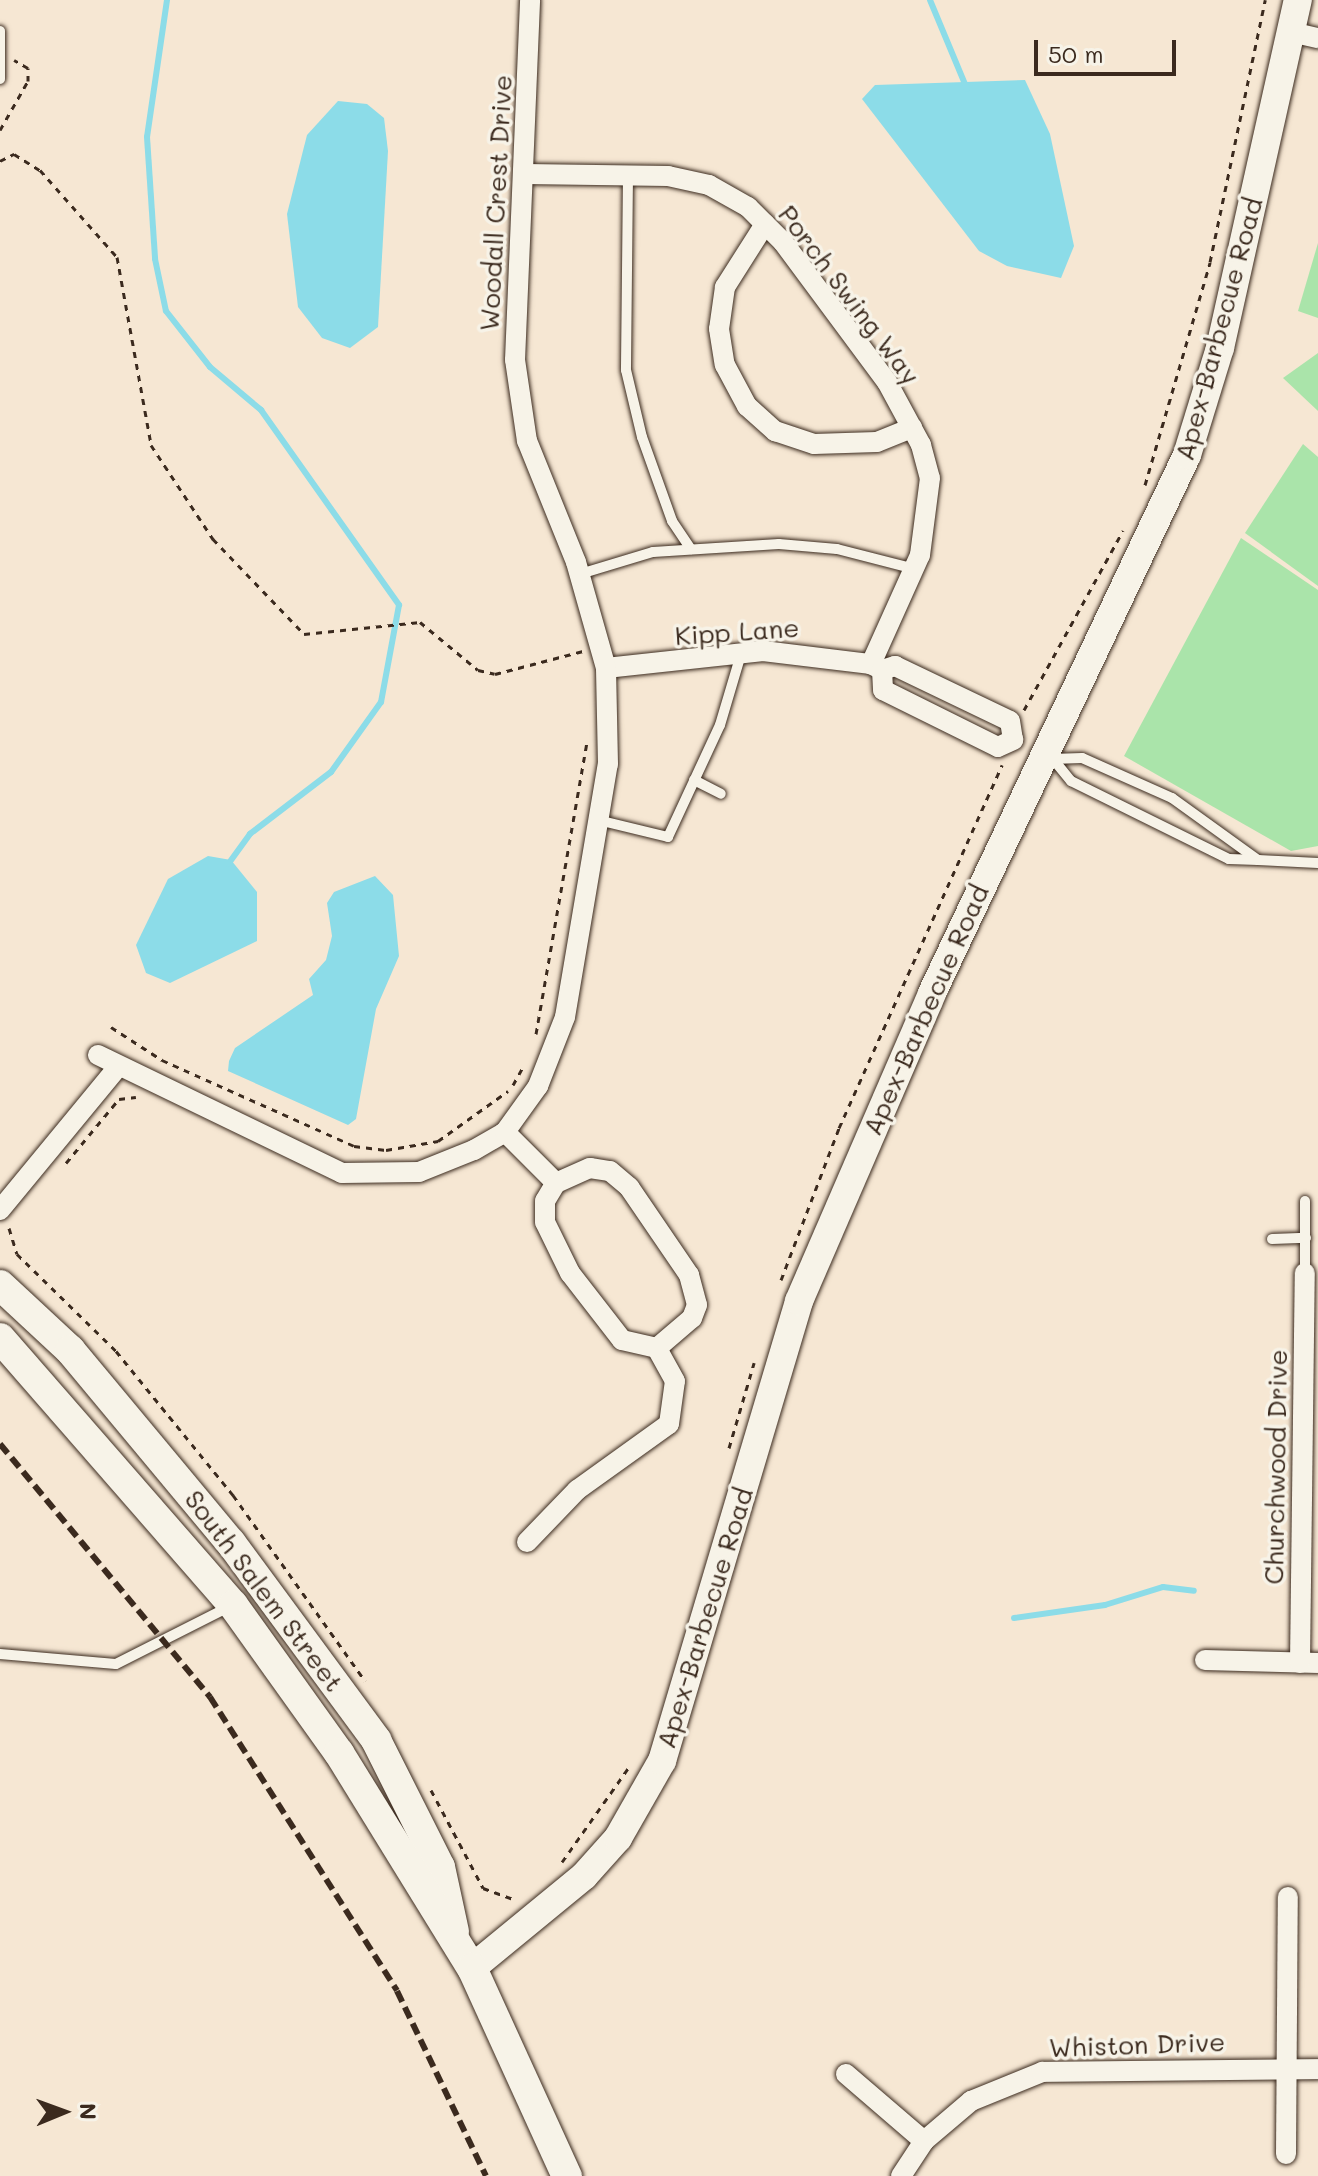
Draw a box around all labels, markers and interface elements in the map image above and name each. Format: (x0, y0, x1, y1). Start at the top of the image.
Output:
scale bar (1038, 24, 1180, 74)
text: 50 m (1048, 38, 1104, 69)
street label: Woodall Crest Drive (474, 74, 518, 332)
street label: Apex-Barbecue Road (1169, 194, 1269, 464)
street label: Porch Swing Way (772, 199, 926, 391)
street label: Kipp Lane (674, 612, 800, 652)
street label: Apex-Barbecue Road (857, 880, 995, 1140)
street label: Churchwood Drive (1258, 1349, 1294, 1585)
street label: South Salem Street (178, 1484, 350, 1698)
street label: Apex-Barbecue Road (650, 1484, 760, 1752)
street label: Whiston Drive (1048, 2026, 1226, 2064)
north arrow (24, 2072, 104, 2152)
text: N (74, 2103, 103, 2120)

